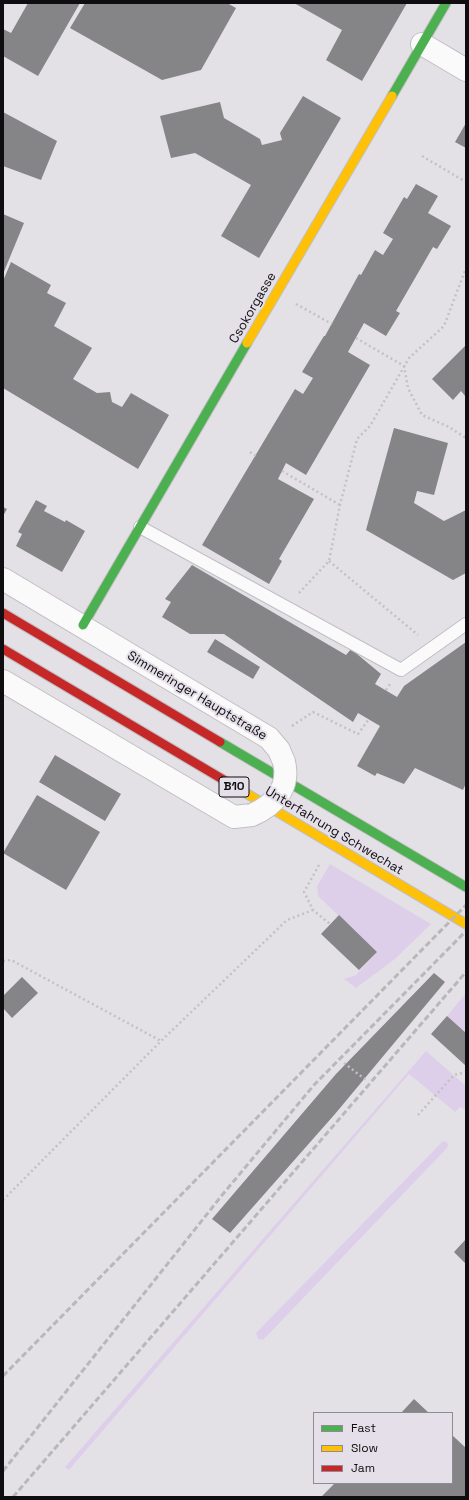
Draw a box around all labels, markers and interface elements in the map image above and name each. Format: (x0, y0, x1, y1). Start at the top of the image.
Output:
street label: Csokorgasse (226, 270, 280, 346)
street label: Simmeringer Hauptstraße (124, 648, 270, 744)
road number: B10 (219, 777, 249, 797)
street label: Unterfahrung Schwechat (262, 783, 406, 879)
legend (313, 1412, 453, 1484)
text: Fast (351, 1420, 376, 1436)
text: Slow (351, 1440, 378, 1456)
text: Jam (351, 1460, 375, 1476)

